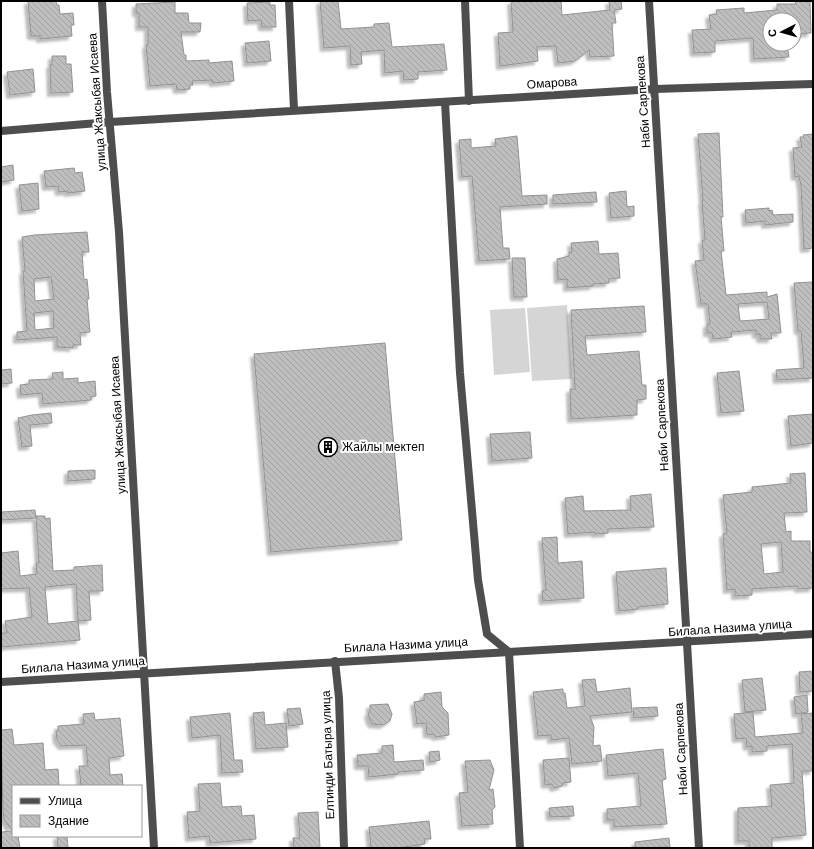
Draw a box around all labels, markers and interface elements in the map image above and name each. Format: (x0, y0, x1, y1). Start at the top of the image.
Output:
north arrow (762, 12, 802, 52)
text: С (766, 28, 778, 38)
street label: улица Жаксыбая Исаева (85, 32, 109, 171)
street label: Наби Сарпекова (633, 55, 653, 149)
street label: Омарова (526, 74, 578, 92)
street label: улица Жаксыбая Исаева (107, 355, 129, 494)
street label: Наби Сарпекова (653, 378, 671, 472)
building icon: Жайлы мектеп (317, 436, 339, 458)
place label: Жайлы мектеп (342, 440, 424, 454)
street label: Билала Назима улица (668, 617, 793, 639)
street label: Билала Назима улица (344, 635, 469, 655)
street label: Билала Назима улица (21, 654, 146, 676)
street label: Елтинди Батыра улица (319, 690, 337, 820)
street label: Наби Сарпекова (672, 702, 690, 796)
legend (12, 785, 142, 837)
text: Улица (48, 794, 82, 808)
text: Здание (48, 814, 89, 828)

